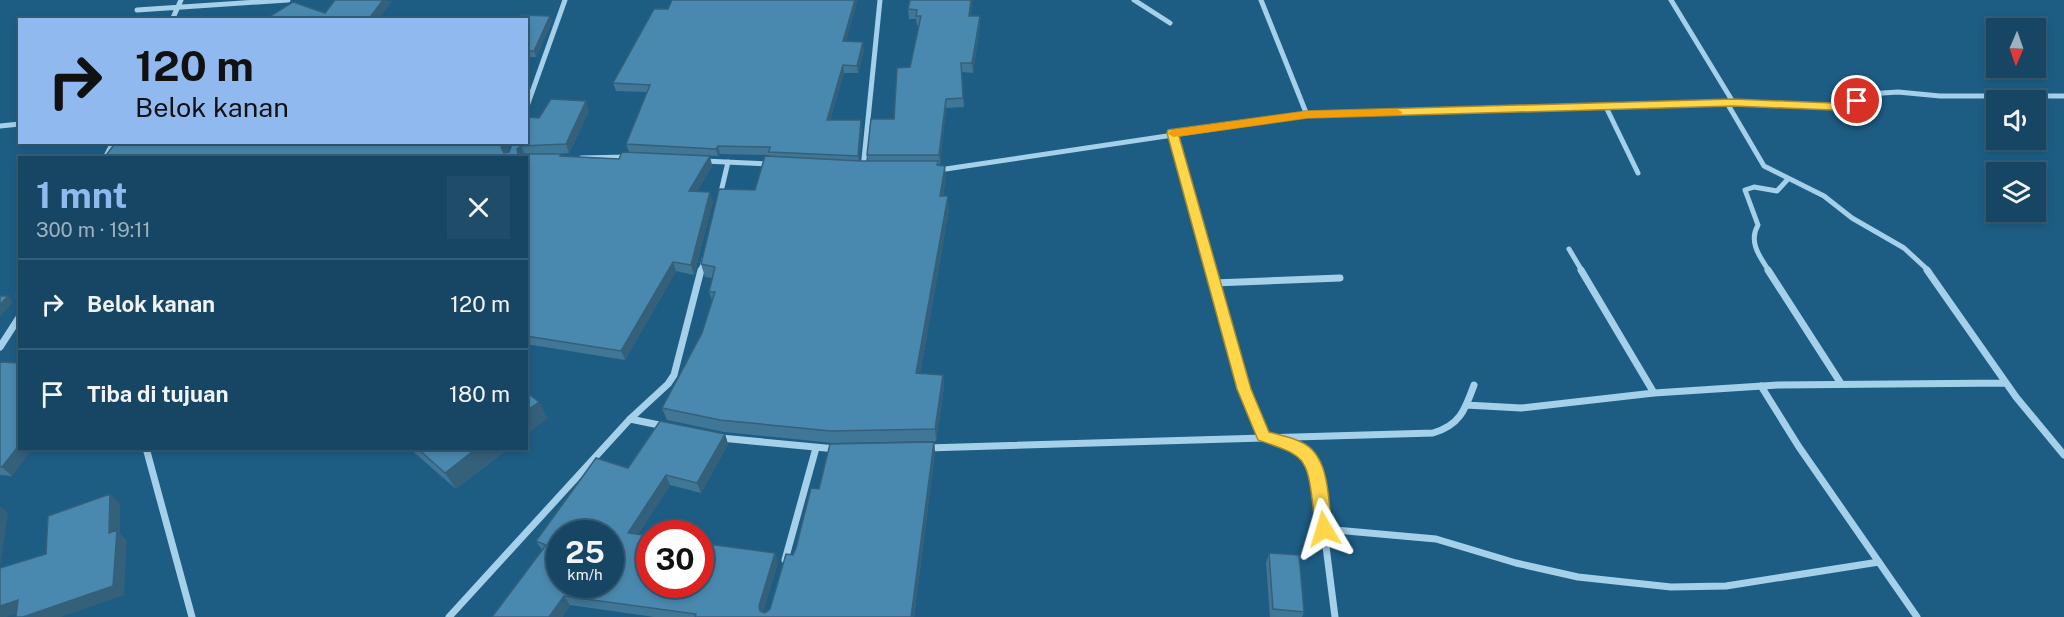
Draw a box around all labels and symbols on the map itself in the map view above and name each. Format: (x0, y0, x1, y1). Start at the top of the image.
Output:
north arrow (1986, 18, 2046, 78)
pin (1831, 75, 1882, 126)
position arrow (1292, 497, 1356, 561)
speed limit sign: 30 (636, 520, 714, 598)

